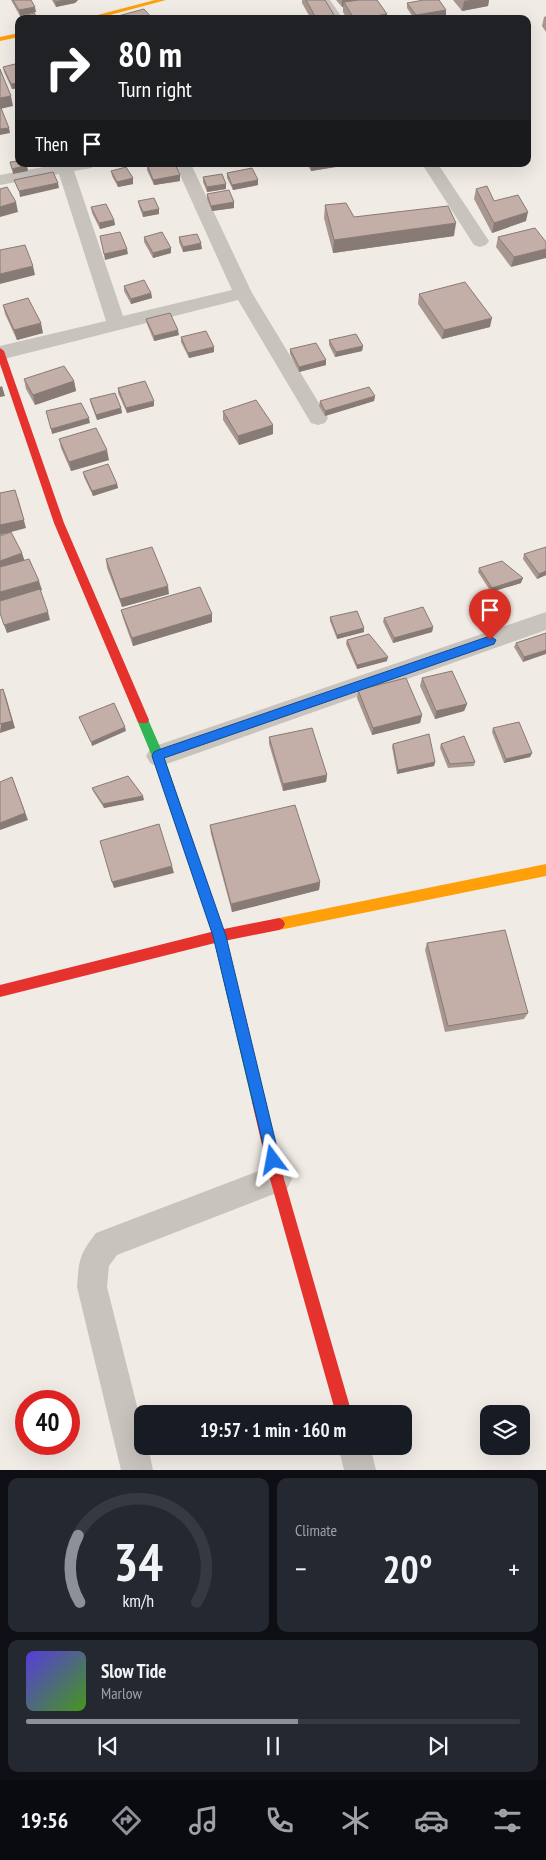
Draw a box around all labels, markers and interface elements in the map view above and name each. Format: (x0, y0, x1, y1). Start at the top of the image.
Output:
text: 80 m (118, 31, 182, 77)
icon: right (35, 35, 100, 100)
text: Turn right (118, 75, 192, 103)
icon: arrive (78, 130, 106, 158)
text: Then (35, 132, 68, 156)
pin (469, 589, 511, 640)
icon: arrive (476, 596, 504, 624)
position arrow (246, 1133, 298, 1185)
speed limit sign: 40 (15, 1390, 80, 1455)
map controls (480, 1405, 530, 1455)
button: layers (480, 1405, 530, 1455)
text: 19:57 · 1 min · 160 m (200, 1418, 346, 1442)
text: Climate (295, 1520, 337, 1540)
text: 34 (114, 1528, 163, 1595)
text: 20° (382, 1544, 433, 1593)
text: − (295, 1550, 307, 1587)
text: + (508, 1550, 520, 1587)
text: km/h (123, 1589, 154, 1612)
text: Slow Tide (101, 1659, 166, 1683)
text: Marlow (101, 1683, 142, 1703)
icon: previous (94, 1732, 122, 1760)
icon: pause (259, 1732, 287, 1760)
icon: next (424, 1732, 452, 1760)
icon: directions (109, 1803, 144, 1838)
icon: music (186, 1803, 221, 1838)
icon: phone (262, 1803, 297, 1838)
icon: climate (338, 1803, 373, 1838)
icon: car (414, 1803, 449, 1838)
icon: filters (490, 1803, 525, 1838)
text: 19:56 (21, 1806, 68, 1834)

